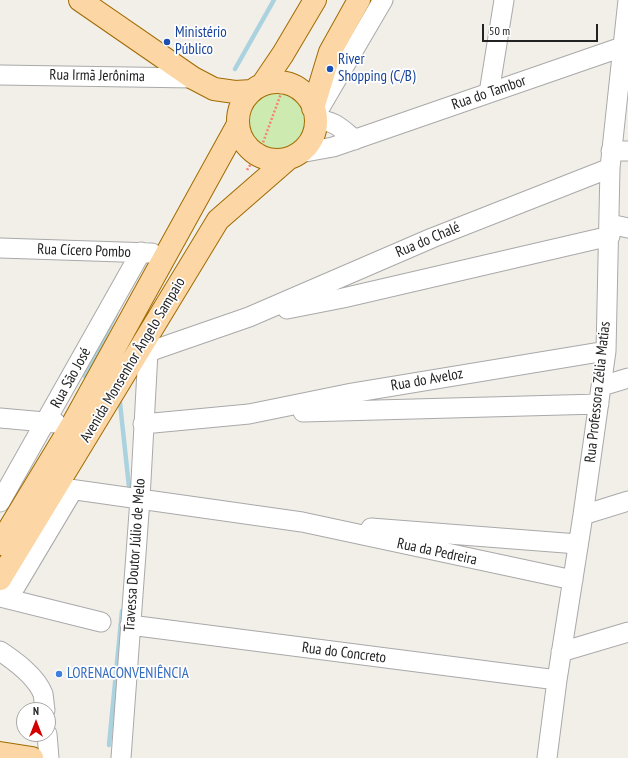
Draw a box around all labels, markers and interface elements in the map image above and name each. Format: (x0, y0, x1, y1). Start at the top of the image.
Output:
scale bar (484, 16, 600, 42)
text: 50 m (489, 23, 510, 38)
place label: Ministério Público (175, 24, 227, 59)
marker: Ministério Público (162, 37, 172, 47)
place label: River Shopping (C/B) (338, 51, 415, 86)
marker: River Shopping (C/B) (325, 64, 335, 74)
street label: Rua Irmã Jerônima (49, 66, 145, 86)
street label: Rua do Tambor (450, 72, 528, 114)
street label: Rua do Chalé (393, 218, 463, 262)
street label: Rua Cícero Pombo (37, 240, 131, 262)
street label: Avenida Monsenhor Ângelo Sampaio (77, 274, 189, 446)
street label: Rua Professora Zélia Matias (582, 321, 614, 463)
street label: Rua São José (47, 345, 95, 411)
street label: Rua do Aveloz (390, 365, 464, 395)
street label: Travessa Doutor Júlio de Melo (121, 478, 149, 632)
street label: Rua da Pedreira (395, 535, 479, 569)
street label: Rua do Concreto (301, 639, 387, 667)
place label: LORENACONVENIÊNCIA (67, 665, 189, 683)
marker: LORENACONVENIÊNCIA (54, 669, 64, 679)
north arrow (16, 702, 56, 742)
text: N (33, 704, 39, 718)

